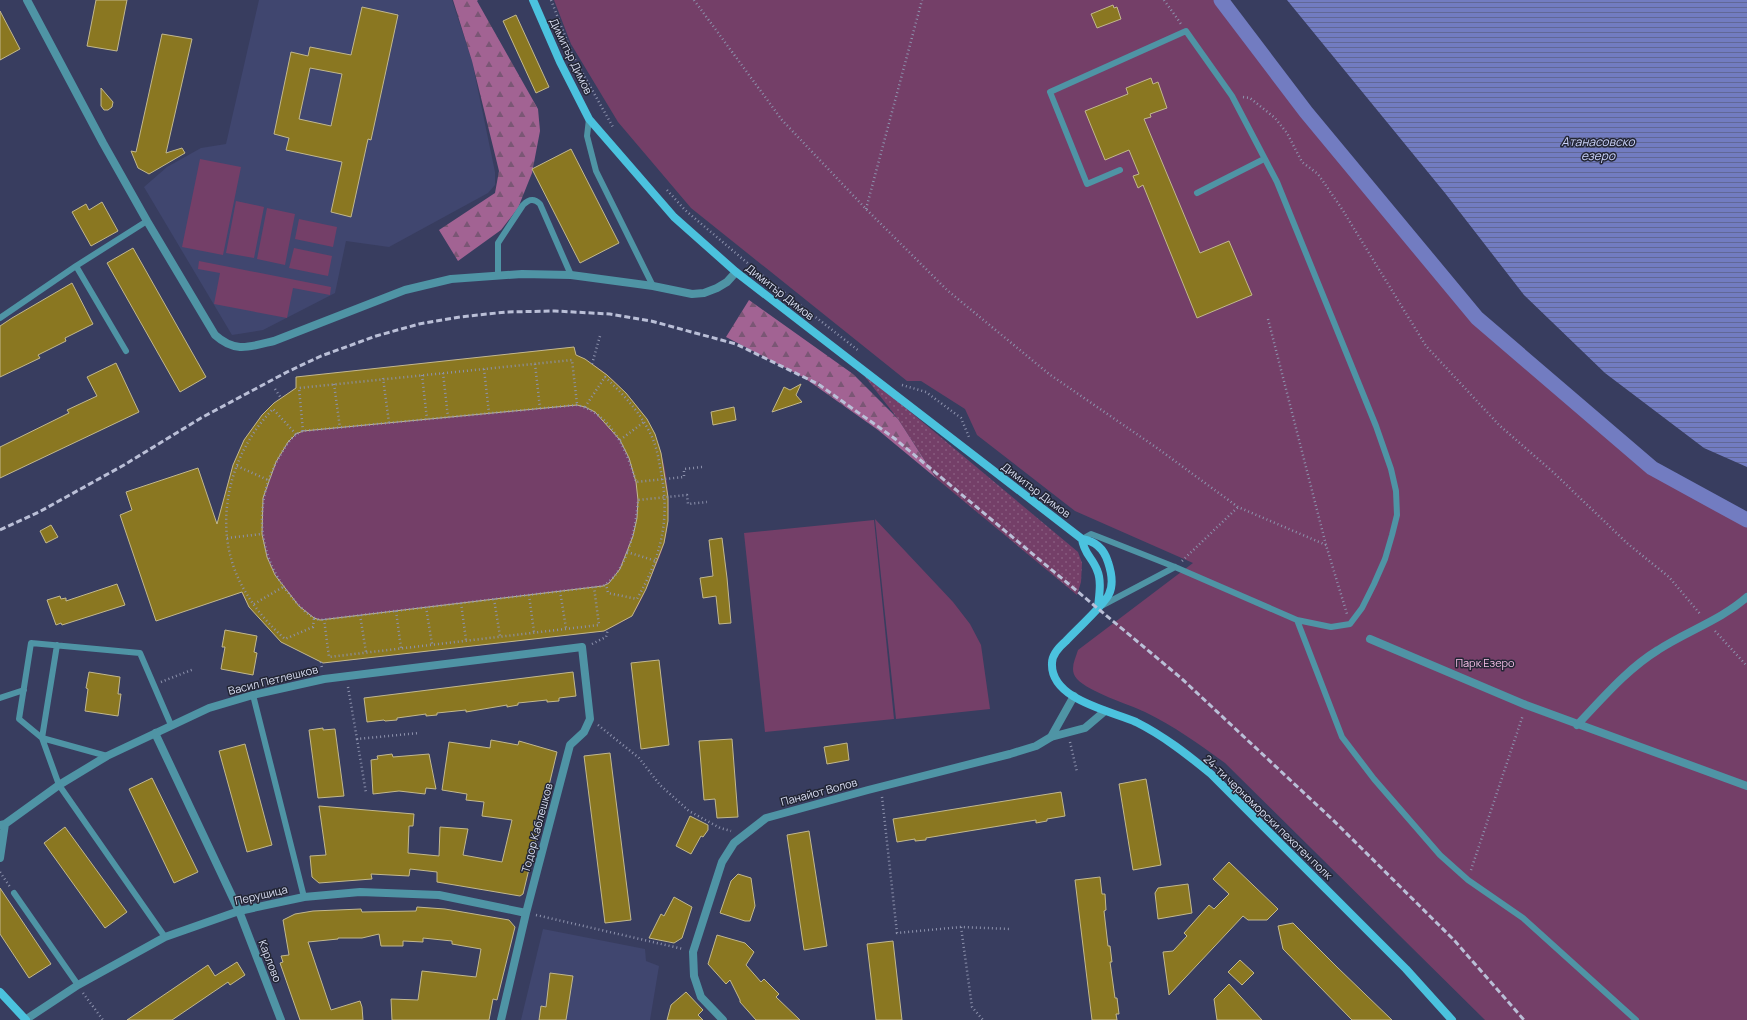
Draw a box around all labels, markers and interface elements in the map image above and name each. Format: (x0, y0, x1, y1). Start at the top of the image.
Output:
street label: Димитър Димов (547, 15, 596, 96)
water label: Атанасовско езеро (1561, 133, 1636, 164)
street label: Димитър Димов (743, 260, 818, 323)
street label: Димитър Димов (999, 459, 1074, 521)
park label: Парк Езеро (1455, 655, 1515, 670)
street label: Васил Петлешков (226, 661, 319, 698)
street label: 24-ти черноморски пехотен полк (1201, 751, 1336, 883)
street label: Панайот Волов (779, 774, 859, 809)
street label: Тодор Каблешков (517, 781, 556, 874)
street label: Перущица (233, 881, 289, 908)
street label: Карлово (256, 937, 286, 985)

